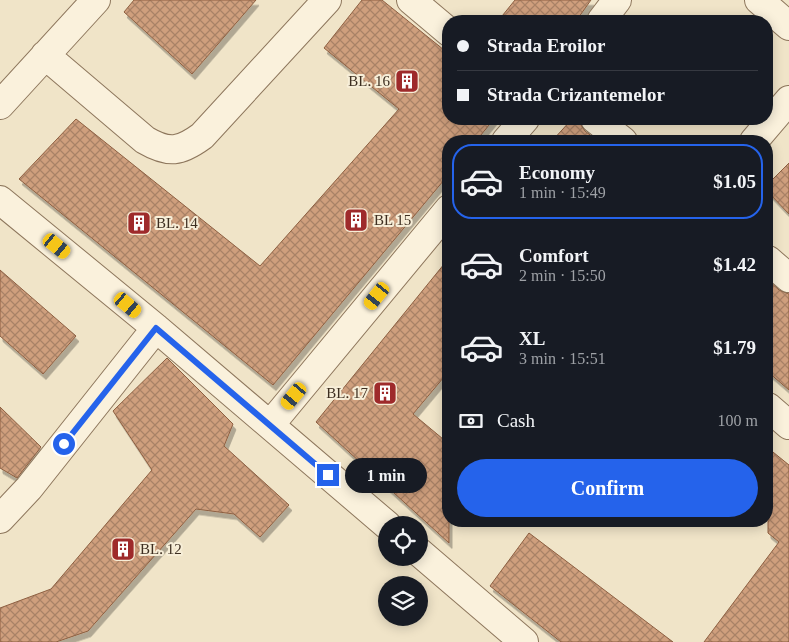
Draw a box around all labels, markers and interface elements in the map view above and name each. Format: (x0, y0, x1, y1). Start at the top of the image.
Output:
text: Strada Eroilor (487, 35, 605, 56)
building icon: BL. 16 (394, 68, 420, 94)
place label: BL. 16 (348, 73, 390, 89)
text: Strada Crizantemelor (487, 84, 665, 105)
icon: car (459, 159, 504, 204)
text: Economy (519, 162, 595, 183)
text: $1.05 (713, 171, 756, 192)
text: 1 min · 15:49 (519, 184, 606, 201)
building icon: BL 15 (343, 207, 369, 233)
building icon: BL. 14 (126, 210, 152, 236)
place label: BL 15 (374, 212, 411, 228)
place label: BL. 14 (156, 215, 198, 231)
car (40, 231, 73, 261)
icon: car (459, 242, 504, 287)
text: Comfort (519, 245, 589, 266)
text: $1.42 (713, 254, 756, 275)
text: 2 min · 15:50 (519, 267, 606, 284)
car (361, 280, 392, 312)
car (111, 290, 144, 320)
icon: car (459, 325, 504, 370)
text: XL (519, 328, 545, 349)
text: $1.79 (713, 337, 756, 358)
text: 3 min · 15:51 (519, 350, 606, 367)
car (278, 380, 309, 412)
building icon: BL. 17 (372, 380, 398, 406)
place label: BL. 17 (326, 385, 368, 401)
icon: cash (457, 407, 485, 435)
text: Cash (497, 410, 535, 431)
text: 100 m (718, 412, 758, 429)
route start (53, 433, 75, 455)
callout: 1 min (346, 458, 428, 492)
button: Confirm (457, 459, 758, 517)
route end (317, 464, 339, 486)
text: 1 min (367, 467, 405, 484)
map controls (378, 516, 428, 626)
button: locate (378, 516, 428, 566)
building icon: BL. 12 (110, 536, 136, 562)
place label: BL. 12 (140, 541, 182, 557)
button: layers (378, 576, 428, 626)

